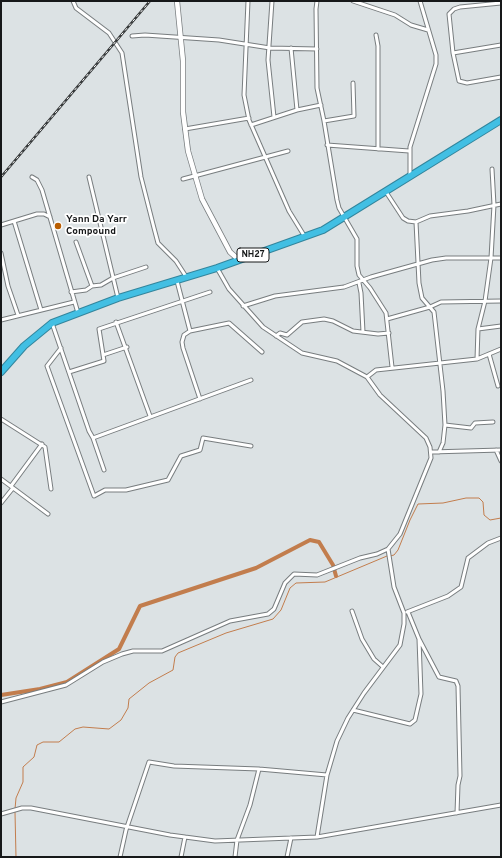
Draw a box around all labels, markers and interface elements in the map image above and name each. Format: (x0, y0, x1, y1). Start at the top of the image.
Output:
place label: Yann Da Yarr Compound (66, 214, 127, 238)
marker: Yann Da Yarr Compound (53, 221, 63, 231)
road number: NH27 (237, 248, 269, 262)

